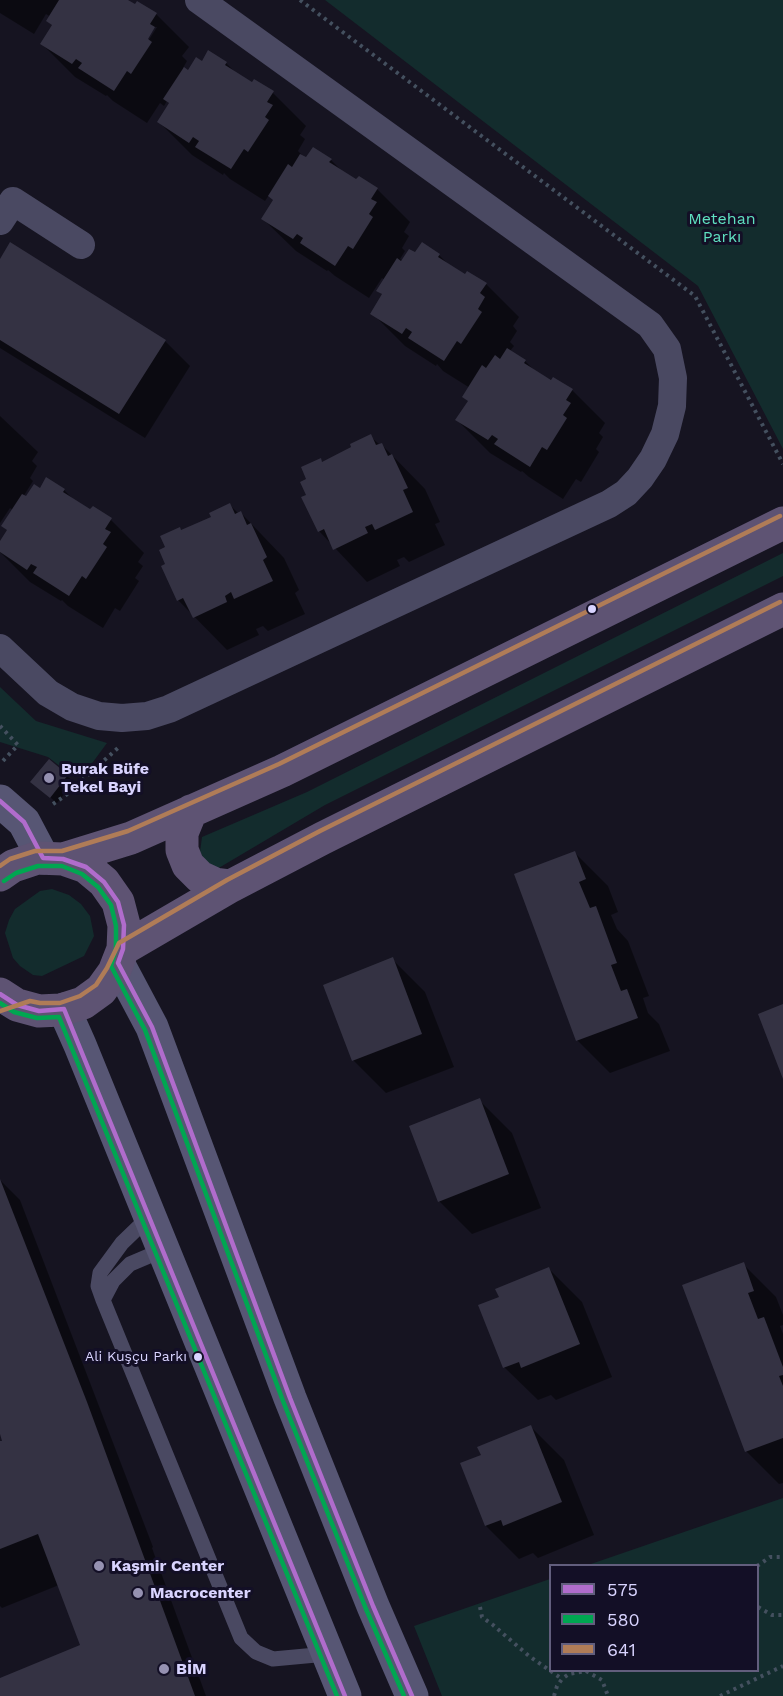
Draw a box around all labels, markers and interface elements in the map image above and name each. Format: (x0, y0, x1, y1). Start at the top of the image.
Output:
park label: Metehan Parkı (688, 209, 756, 247)
unlabelled marker (586, 603, 598, 615)
place label: Burak Büfe Tekel Bayi (61, 759, 149, 797)
marker: Burak Büfe Tekel Bayi (42, 771, 56, 785)
place label: Ali Kuşçu Parkı (85, 1349, 187, 1365)
marker: Ali Kuşçu Parkı (192, 1351, 204, 1363)
place label: Kaşmir Center (111, 1556, 224, 1576)
marker: Kaşmir Center (92, 1559, 106, 1573)
legend (549, 1564, 759, 1672)
text: 575 (607, 1579, 638, 1600)
place label: Macrocenter (150, 1583, 251, 1603)
marker: Macrocenter (131, 1586, 145, 1600)
text: 580 (607, 1609, 640, 1630)
text: 641 (607, 1639, 636, 1660)
place label: BİM (176, 1659, 207, 1679)
marker: BİM (157, 1662, 171, 1676)

